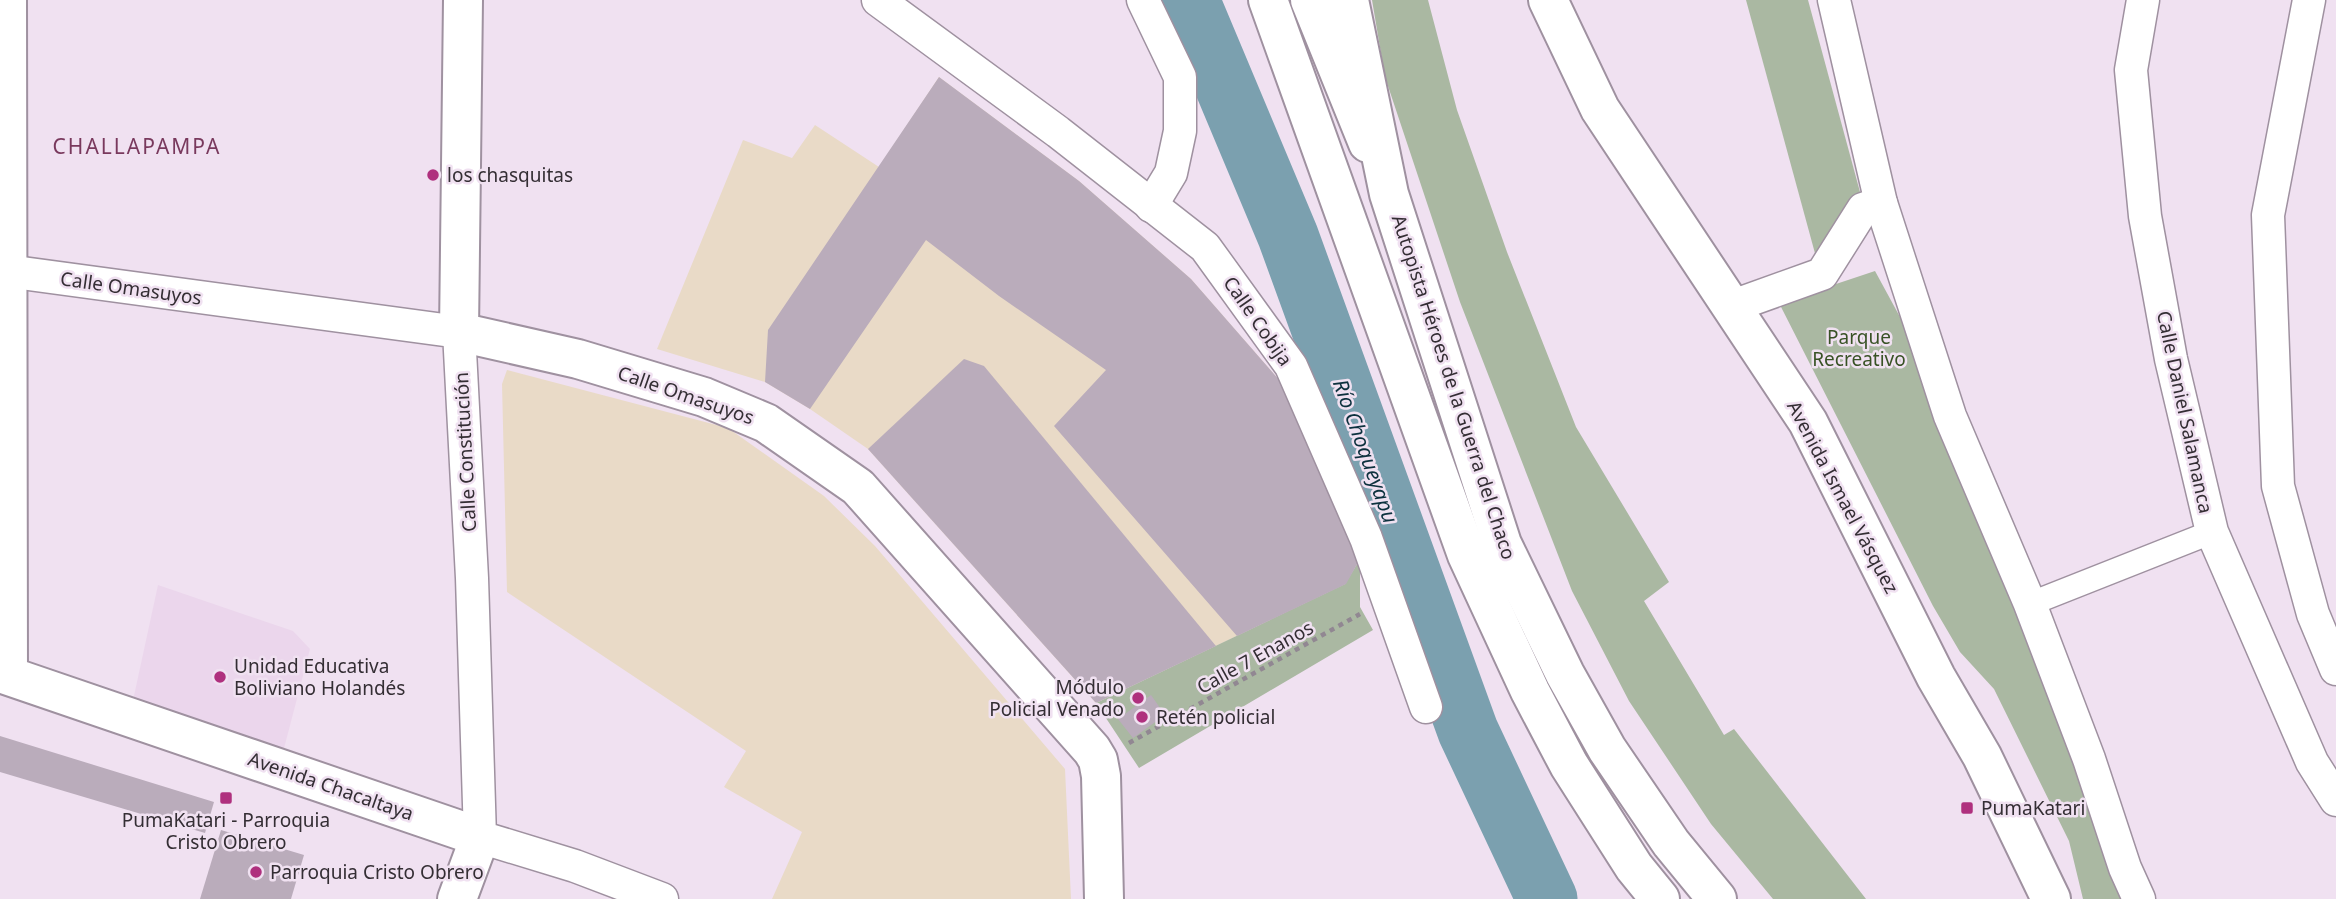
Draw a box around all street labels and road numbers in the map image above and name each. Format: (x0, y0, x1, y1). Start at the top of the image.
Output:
street label: Autopista Héroes de la Guerra del Chaco (1386, 211, 1522, 563)
street label: Calle Omasuyos (59, 265, 203, 311)
street label: Calle Cobija (1218, 271, 1298, 371)
street label: Calle Daniel Salamanca (2151, 308, 2219, 516)
street label: Calle Omasuyos (614, 360, 758, 430)
street label: Calle Constitución (448, 371, 482, 533)
street label: Avenida Ismael Vásquez (1781, 396, 1905, 598)
street label: Calle 7 Enanos (1192, 614, 1318, 700)
street label: Avenida Chacaltaya (245, 745, 417, 827)

